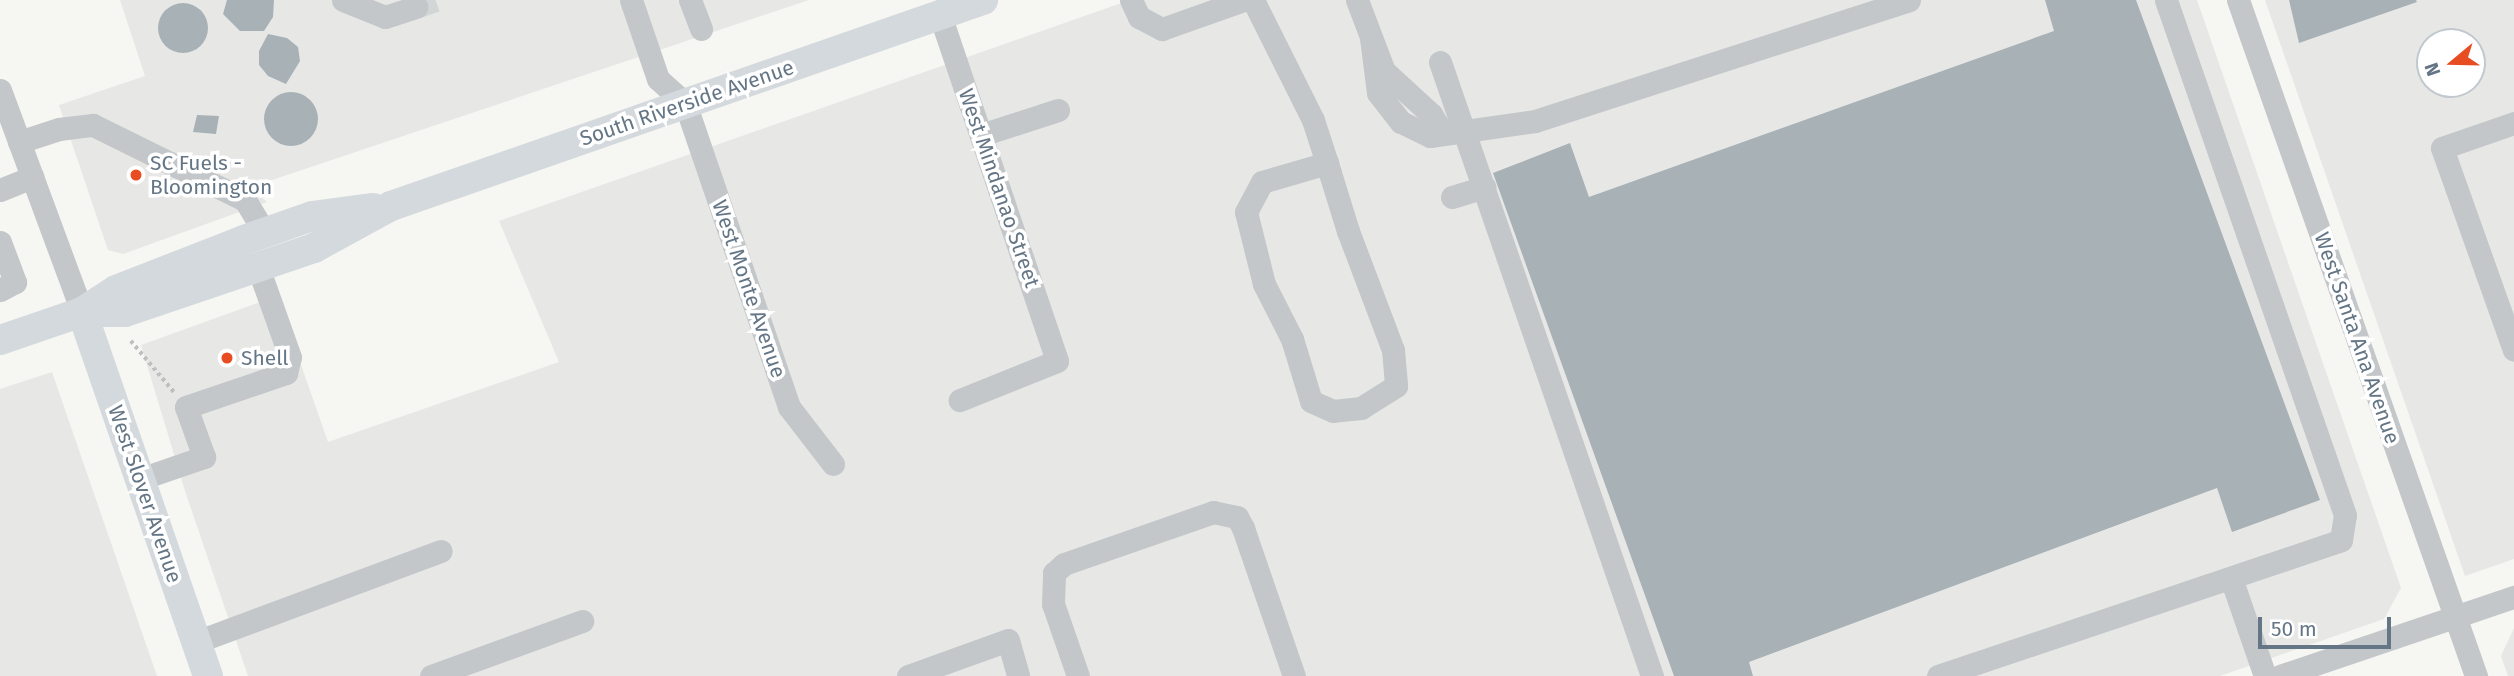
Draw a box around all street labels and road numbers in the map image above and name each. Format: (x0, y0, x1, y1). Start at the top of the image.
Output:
street label: South Riverside Avenue (577, 55, 797, 151)
street label: West Mindanao Street (953, 85, 1045, 291)
street label: West Monte Avenue (707, 197, 791, 381)
street label: West Santa Ana Avenue (2309, 229, 2405, 447)
street label: West Slover Avenue (103, 402, 187, 586)

